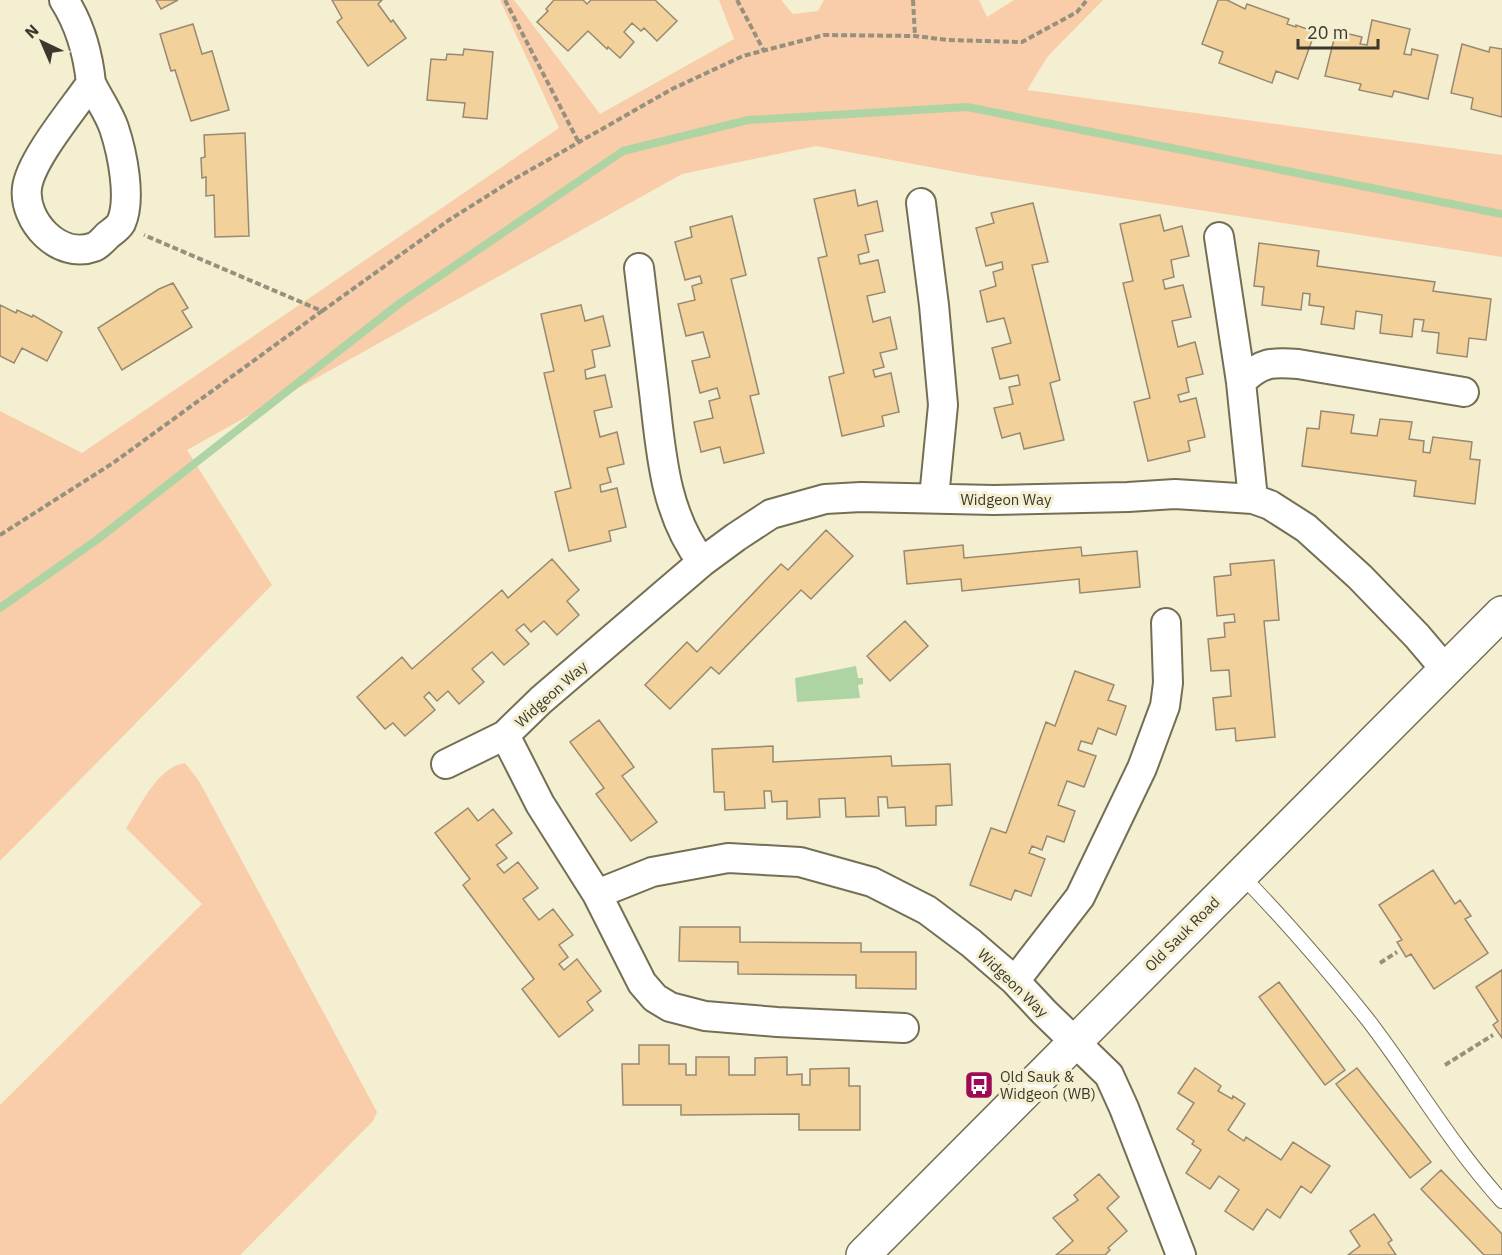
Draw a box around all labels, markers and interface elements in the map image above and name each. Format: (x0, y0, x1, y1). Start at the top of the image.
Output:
north arrow (12, 12, 72, 72)
scale bar (1298, 12, 1378, 50)
text: N (20, 20, 43, 42)
text: 20 m (1307, 21, 1349, 44)
street label: Widgeon Way (961, 490, 1052, 509)
street label: Widgeon Way (511, 656, 592, 732)
street label: Old Sauk Road (1141, 893, 1223, 975)
street label: Widgeon Way (974, 945, 1053, 1022)
place label: Old Sauk & Widgeon (WB) (1000, 1067, 1096, 1103)
bus stop icon: Old Sauk & Widgeon (WB) (963, 1069, 995, 1101)

